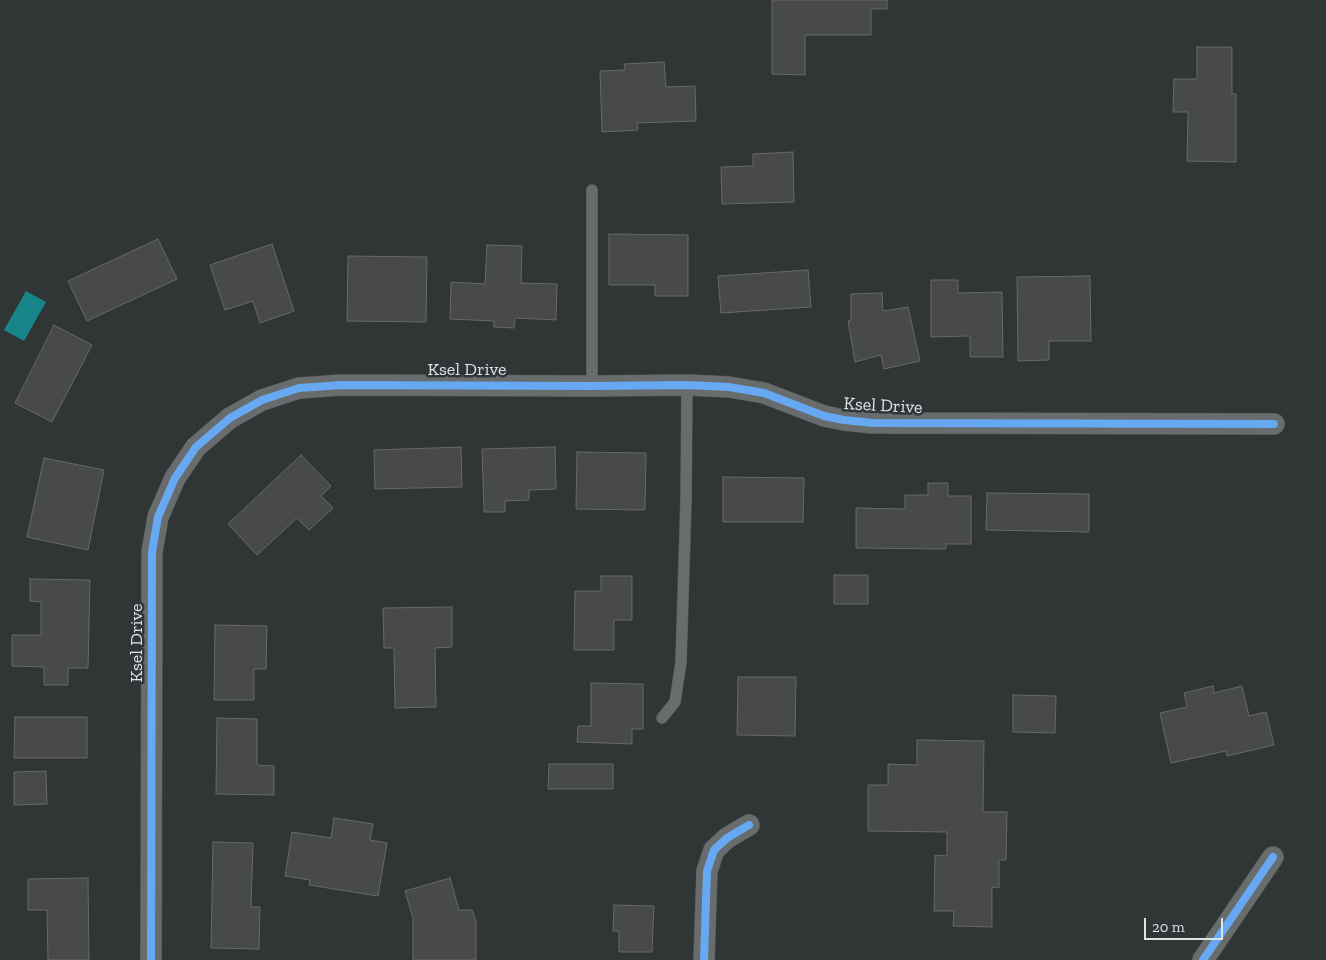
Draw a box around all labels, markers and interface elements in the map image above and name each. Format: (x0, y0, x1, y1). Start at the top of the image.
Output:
street label: Ksel Drive (427, 359, 507, 381)
street label: Ksel Drive (843, 393, 923, 419)
street label: Ksel Drive (126, 603, 148, 683)
scale bar (1146, 908, 1225, 940)
text: 20 m (1152, 918, 1185, 936)

